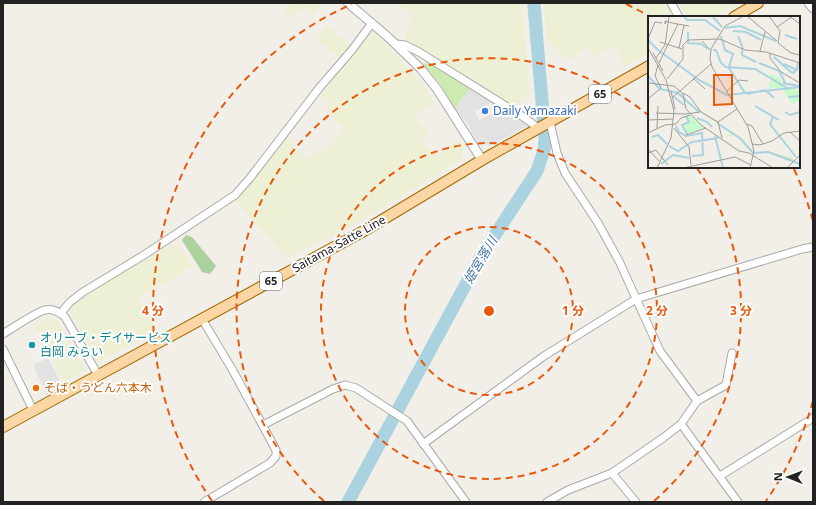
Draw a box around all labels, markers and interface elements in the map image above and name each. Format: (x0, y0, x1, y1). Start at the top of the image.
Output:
inset map (648, 16, 800, 168)
road number: 65 (589, 85, 611, 103)
place label: Daily Yamazaki (493, 102, 577, 119)
marker: Daily Yamazaki (480, 106, 490, 116)
street label: Saitama-Satte Line (289, 211, 389, 276)
water label: 姫宮落川 (459, 231, 502, 287)
road number: 65 (260, 272, 282, 290)
text: 4 分 (142, 302, 164, 319)
text: 1 分 (562, 302, 584, 319)
text: 2 分 (646, 302, 668, 319)
text: 3 分 (730, 302, 752, 319)
centre of rings (482, 304, 496, 318)
place label: オリーブ・デイサービス 白岡 みらい (40, 329, 171, 360)
marker: オリーブ・デイサービス 白岡 みらい (27, 340, 37, 350)
place label: そば・うどん六本木 (44, 379, 152, 396)
marker: そば・うどん六本木 (31, 383, 41, 393)
north arrow (768, 457, 808, 497)
text: N (770, 472, 785, 481)

